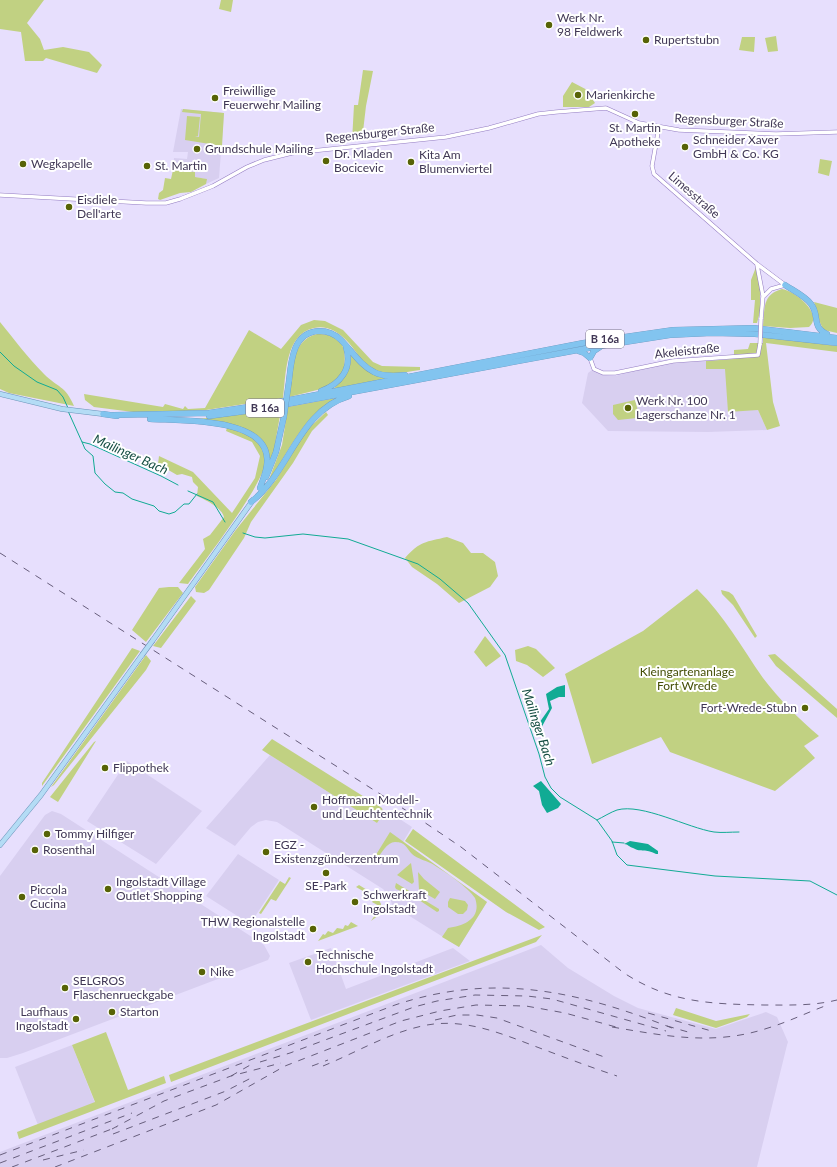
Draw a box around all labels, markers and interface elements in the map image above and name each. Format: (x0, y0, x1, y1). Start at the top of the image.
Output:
place label: Werk Nr. 98 Feldwerk (557, 10, 623, 39)
marker: Werk Nr. 98 Feldwerk (544, 20, 554, 30)
place label: Rupertstubn (654, 32, 719, 47)
marker: Rupertstubn (641, 35, 651, 45)
place label: Freiwillige Feuerwehr Mailing (223, 83, 321, 112)
place label: Marienkirche (586, 87, 655, 102)
marker: Marienkirche (573, 90, 583, 100)
marker: Freiwillige Feuerwehr Mailing (210, 93, 220, 103)
marker: St. Martin Apotheke (630, 109, 640, 119)
street label: Regensburger Straße (674, 110, 784, 131)
street label: Regensburger Straße (325, 119, 435, 146)
place label: St. Martin Apotheke (609, 120, 661, 149)
place label: Schneider Xaver GmbH & Co. KG (693, 132, 779, 161)
place label: Grundschule Mailing (205, 141, 313, 156)
marker: Schneider Xaver GmbH & Co. KG (680, 142, 690, 152)
marker: Grundschule Mailing (192, 144, 202, 154)
place label: Dr. Mladen Bocicevic (334, 146, 392, 175)
place label: Kita Am Blumenviertel (419, 147, 492, 176)
place label: Wegkapelle (31, 156, 92, 171)
marker: Dr. Mladen Bocicevic (321, 156, 331, 166)
marker: Kita Am Blumenviertel (406, 157, 416, 167)
place label: St. Martin (155, 158, 207, 173)
marker: Wegkapelle (18, 159, 28, 169)
marker: St. Martin (142, 161, 152, 171)
street label: Limesstraße (665, 168, 723, 221)
place label: Eisdiele Dell'arte (77, 192, 121, 221)
marker: Eisdiele Dell'arte (64, 202, 74, 212)
road number: B 16a (586, 330, 624, 348)
street label: Akeleistraße (654, 340, 720, 361)
place label: Werk Nr. 100 Lagerschanze Nr. 1 (636, 393, 736, 422)
road number: B 16a (246, 399, 284, 417)
marker: Werk Nr. 100 Lagerschanze Nr. 1 (623, 403, 633, 413)
water label: Mailinger Bach (91, 430, 171, 478)
park label: Kleingartenanlage Fort Wrede (640, 664, 734, 693)
water label: Mailinger Bach (519, 686, 559, 768)
place label: Fort-Wrede-Stubn (700, 700, 797, 715)
marker: Fort-Wrede-Stubn (800, 703, 810, 713)
place label: Flippothek (113, 760, 170, 775)
marker: Flippothek (100, 763, 110, 773)
place label: Hoffmann Modell- und Leuchtentechnik (322, 792, 433, 821)
marker: Hoffmann Modell- und Leuchtentechnik (309, 802, 319, 812)
place label: Tommy Hilfiger (55, 826, 135, 841)
marker: Tommy Hilfiger (42, 829, 52, 839)
place label: EGZ - Existenzgünderzentrum (274, 837, 398, 866)
place label: Rosenthal (43, 842, 95, 857)
marker: Rosenthal (30, 845, 40, 855)
marker: EGZ - Existenzgünderzentrum (261, 847, 271, 857)
marker: SE-Park (321, 868, 331, 878)
place label: Ingolstadt Village Outlet Shopping (116, 874, 206, 903)
place label: SE-Park (305, 878, 348, 893)
place label: Piccola Cucina (30, 882, 67, 911)
marker: Ingolstadt Village Outlet Shopping (103, 884, 113, 894)
place label: Schwerkraft Ingolstadt (363, 887, 427, 916)
marker: Piccola Cucina (17, 892, 27, 902)
marker: Schwerkraft Ingolstadt (350, 897, 360, 907)
place label: THW Regionalstelle Ingolstadt (201, 914, 306, 943)
marker: THW Regionalstelle Ingolstadt (308, 924, 318, 934)
place label: Technische Hochschule Ingolstadt (316, 947, 434, 976)
marker: Technische Hochschule Ingolstadt (303, 957, 313, 967)
place label: Nike (210, 964, 234, 979)
marker: Nike (197, 967, 207, 977)
place label: SELGROS Flaschenrueckgabe (73, 973, 174, 1002)
marker: SELGROS Flaschenrueckgabe (60, 983, 70, 993)
place label: Laufhaus Ingolstadt (16, 1004, 69, 1033)
place label: Starton (120, 1004, 159, 1019)
marker: Starton (107, 1007, 117, 1017)
marker: Laufhaus Ingolstadt (71, 1014, 81, 1024)

